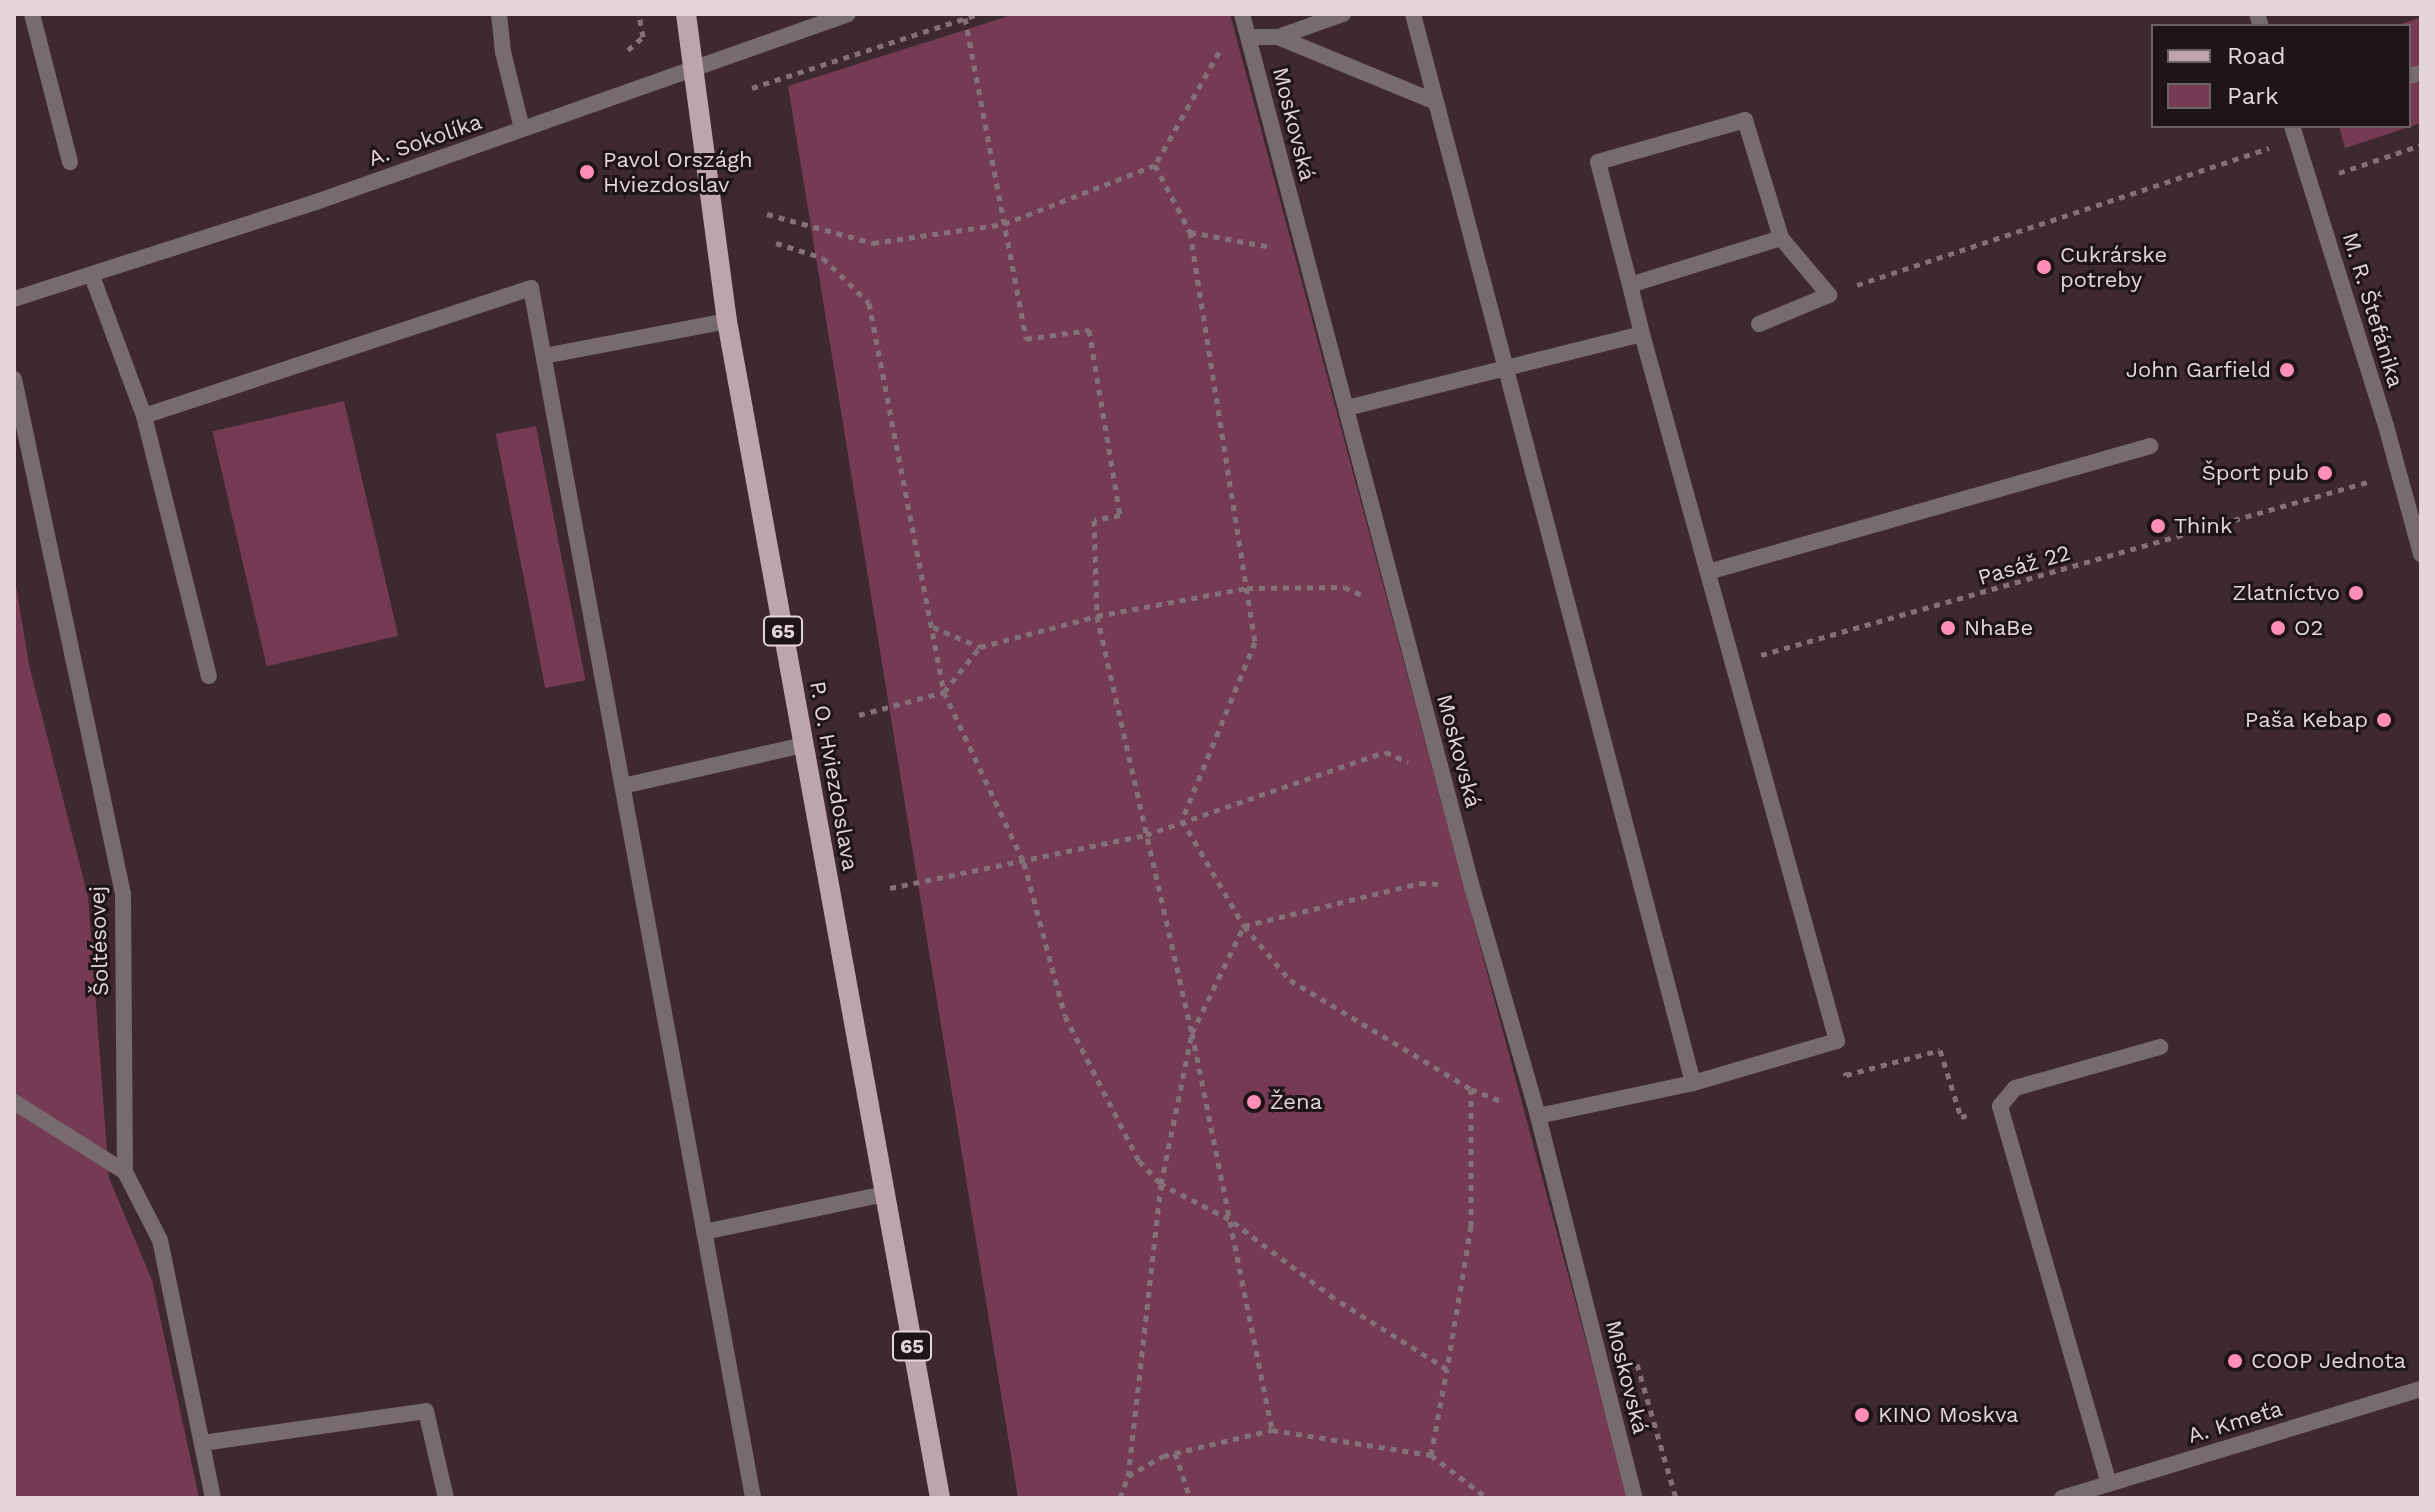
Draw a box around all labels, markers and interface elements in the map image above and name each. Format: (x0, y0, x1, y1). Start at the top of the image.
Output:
legend (2151, 24, 2411, 128)
text: Road (2227, 42, 2286, 70)
street label: Moskovská (1267, 64, 1321, 184)
text: Park (2227, 82, 2279, 110)
street label: A. Sokolíka (365, 108, 485, 172)
place label: Pavol Országh Hviezdoslav (603, 146, 753, 198)
marker: Pavol Országh Hviezdoslav (578, 163, 596, 181)
street label: M. R. Štefánika (2337, 229, 2409, 391)
place label: Cukrárske potreby (2060, 241, 2167, 292)
marker: Cukrárske potreby (2035, 258, 2053, 276)
place label: John Garfield (2126, 357, 2271, 383)
marker: John Garfield (2278, 361, 2296, 379)
place label: Šport pub (2202, 460, 2309, 486)
marker: Šport pub (2316, 464, 2334, 482)
place label: Think (2174, 513, 2232, 539)
marker: Think (2149, 517, 2167, 535)
street label: Pasáž 22 (1975, 539, 2073, 591)
place label: Zlatníctvo (2233, 580, 2340, 606)
marker: Zlatníctvo (2347, 584, 2365, 602)
road number: 65 (763, 615, 803, 647)
place label: NhaBe (1964, 615, 2033, 641)
place label: O2 (2294, 615, 2323, 641)
marker: NhaBe (1939, 619, 1957, 637)
marker: O2 (2269, 619, 2287, 637)
street label: P. O. Hviezdoslava (804, 679, 864, 873)
street label: Moskovská (1431, 691, 1487, 811)
place label: Paša Kebap (2244, 707, 2368, 733)
marker: Paša Kebap (2375, 711, 2393, 729)
street label: Šoltésovej (84, 885, 114, 997)
place label: Žena (1270, 1089, 1322, 1115)
marker: Žena (1245, 1093, 1263, 1111)
street label: Moskovská (1600, 1317, 1654, 1437)
road number: 65 (892, 1330, 932, 1362)
place label: COOP Jednota (2251, 1348, 2407, 1374)
marker: COOP Jednota (2226, 1352, 2244, 1370)
street label: A. Kmeťa (2185, 1395, 2285, 1449)
place label: KINO Moskva (1878, 1402, 2019, 1428)
marker: KINO Moskva (1853, 1406, 1871, 1424)

